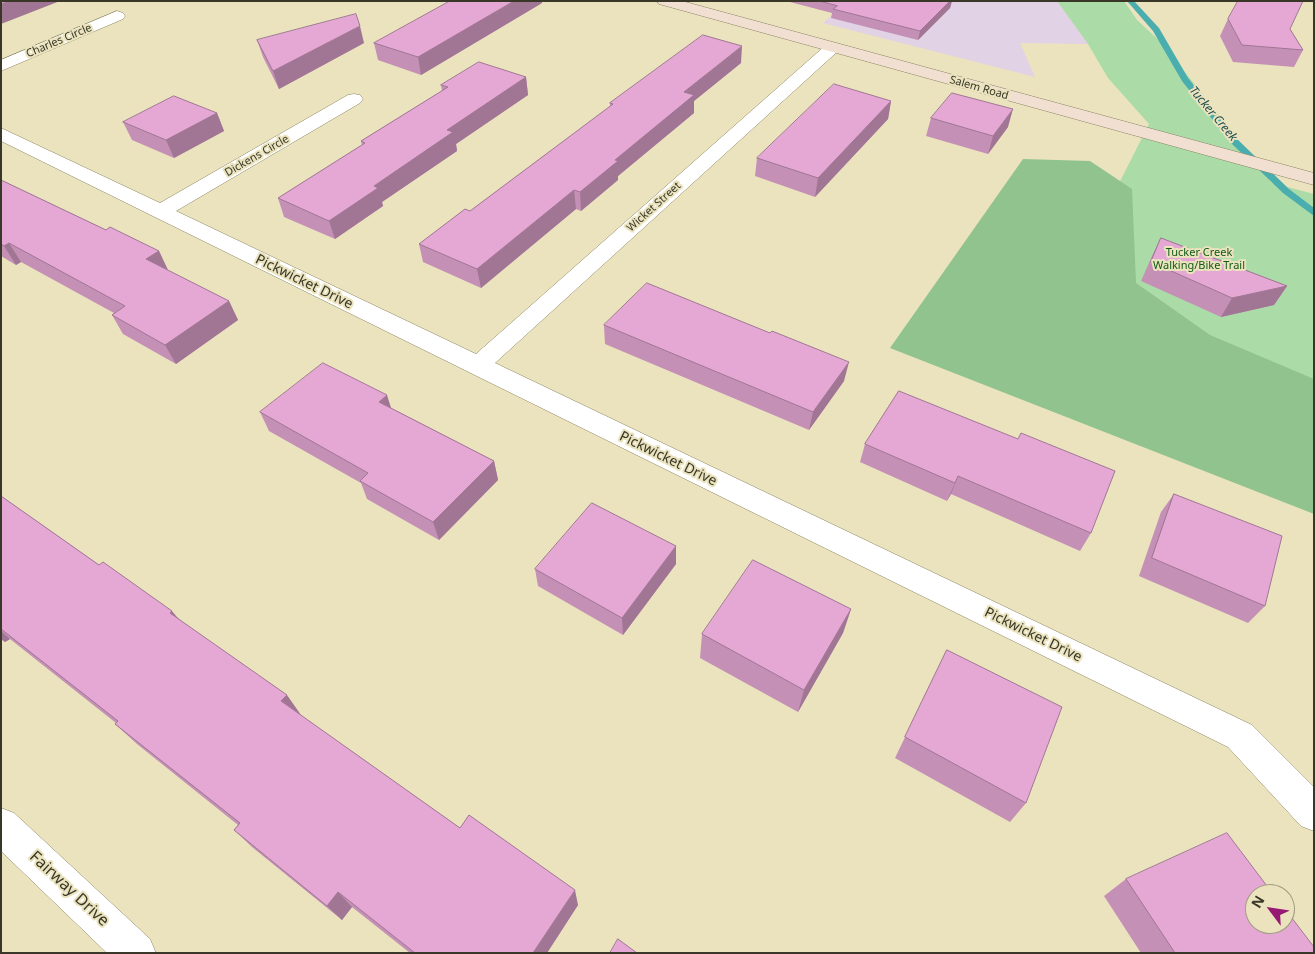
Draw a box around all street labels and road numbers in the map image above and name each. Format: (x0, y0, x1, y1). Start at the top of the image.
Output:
street label: Charles Circle (24, 21, 94, 61)
street label: Salem Road (948, 73, 1010, 103)
street label: Dickens Circle (223, 132, 291, 180)
street label: Wicket Street (624, 179, 684, 235)
street label: Pickwicket Drive (253, 251, 355, 313)
street label: Pickwicket Drive (617, 428, 719, 490)
street label: Pickwicket Drive (982, 604, 1084, 666)
street label: Fairway Drive (25, 847, 113, 931)

